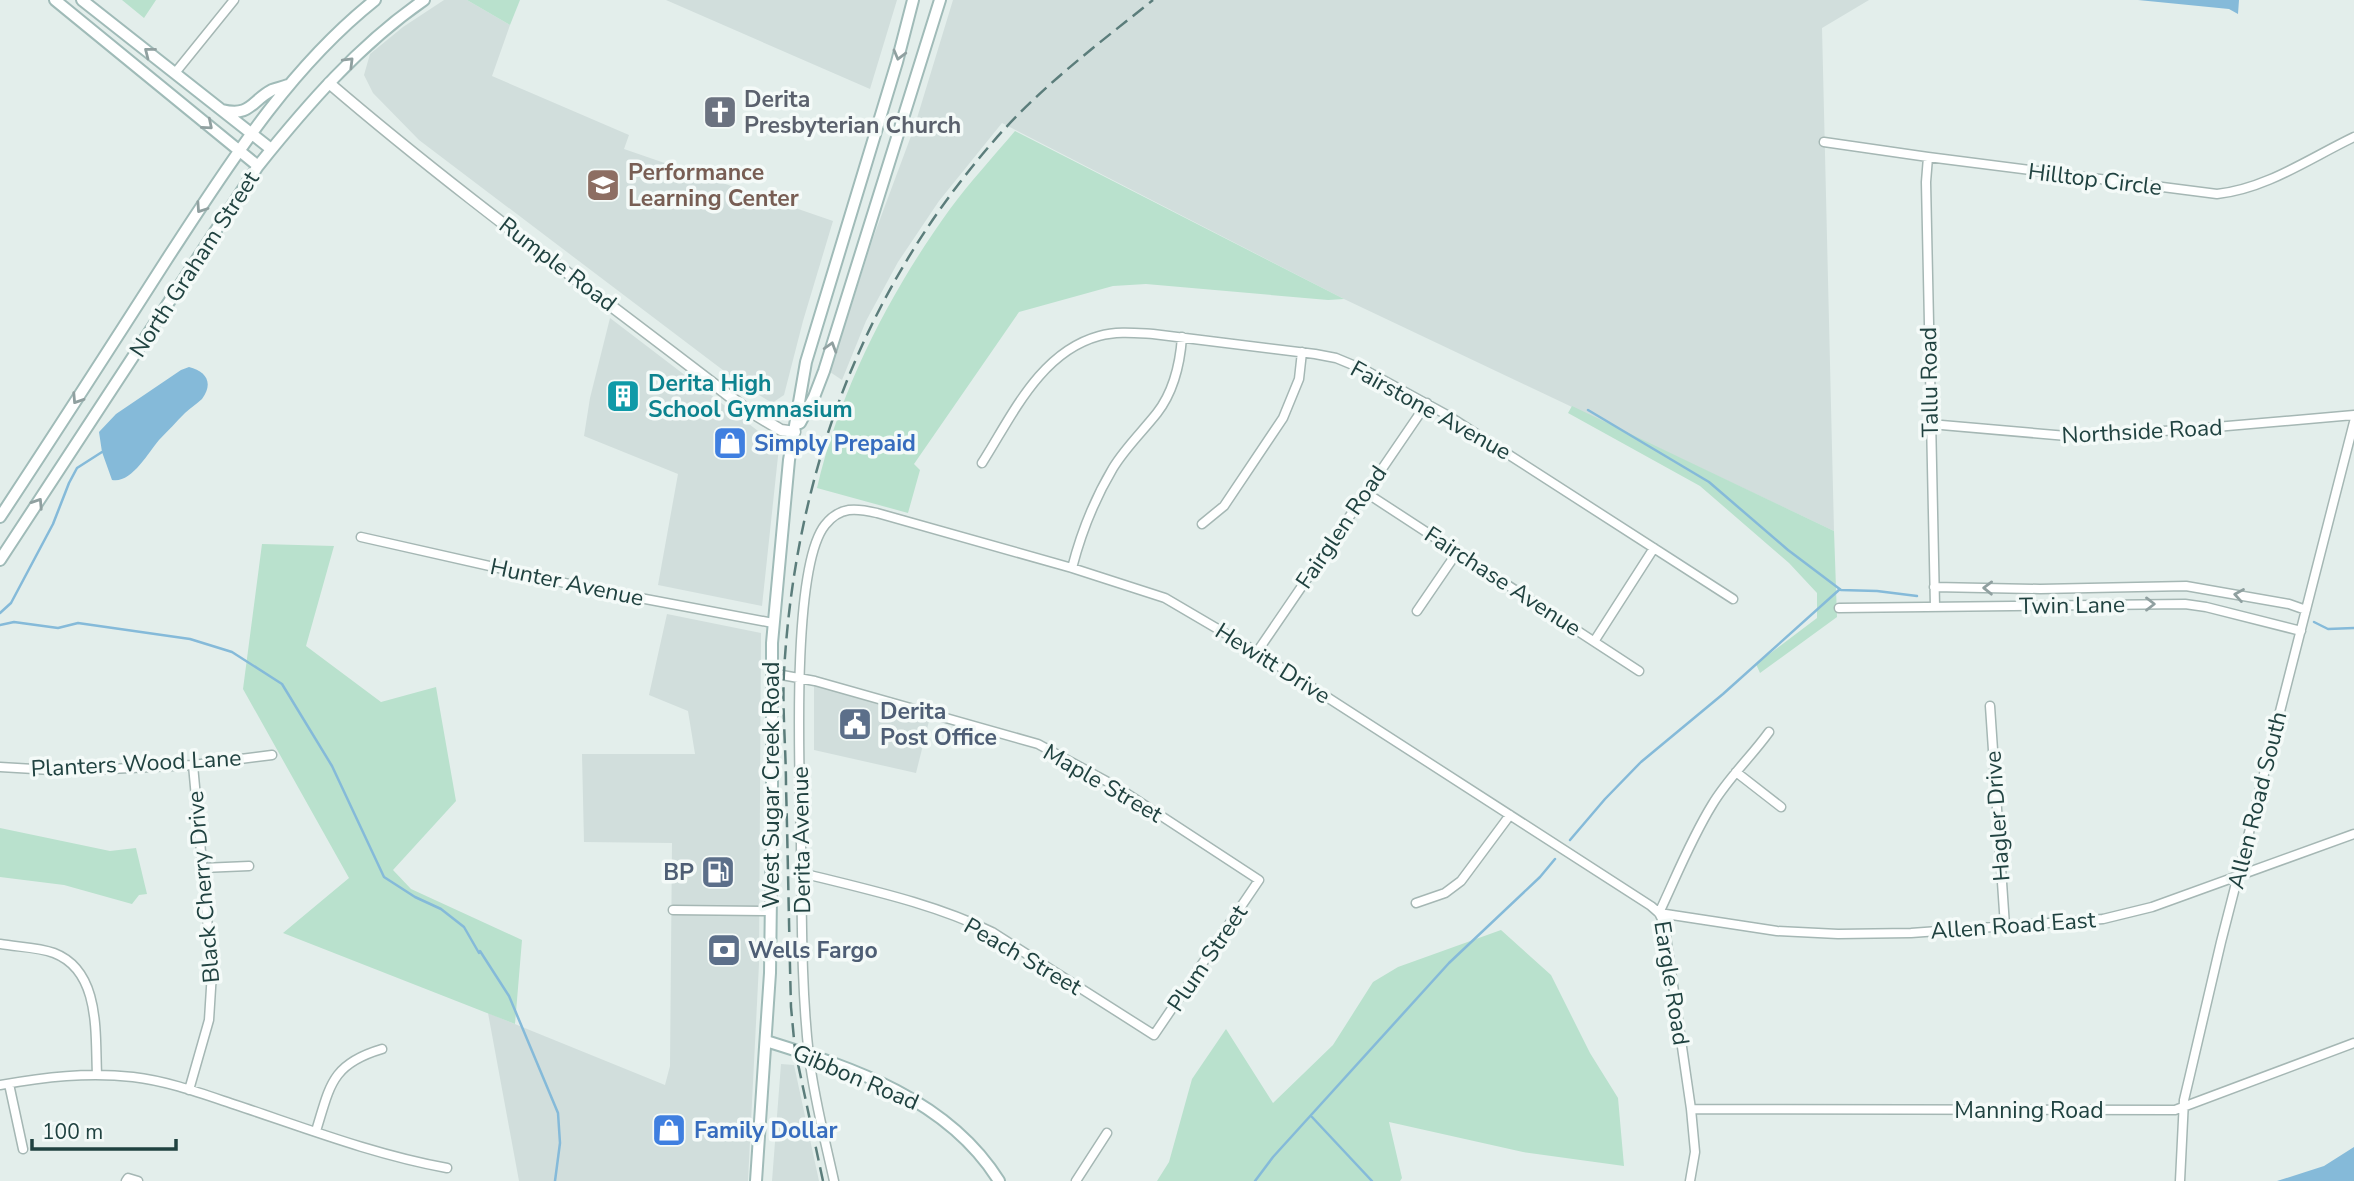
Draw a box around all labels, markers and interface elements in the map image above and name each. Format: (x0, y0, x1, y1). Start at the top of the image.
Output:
one-way arrow (144, 48, 156, 61)
one-way arrow (892, 49, 907, 61)
one-way arrow (341, 58, 354, 71)
place label: Derita Presbyterian Church (744, 84, 961, 141)
church icon: Derita Presbyterian Church (701, 93, 739, 131)
one-way arrow (200, 117, 212, 130)
street label: Hilltop Circle (2026, 156, 2164, 203)
place label: Performance Learning Center (628, 157, 799, 214)
street label: North Graham Street (123, 164, 267, 363)
school or university icon: Performance Learning Center (584, 166, 622, 204)
one-way arrow (197, 200, 209, 213)
street label: Rumple Road (493, 210, 623, 319)
street label: Tallu Road (1913, 327, 1946, 437)
one-way arrow (823, 341, 838, 353)
street label: Fairstone Avenue (1345, 354, 1517, 467)
place label: Derita High School Gymnasium (648, 368, 853, 425)
building icon: Derita High School Gymnasium (604, 377, 642, 415)
one-way arrow (72, 391, 85, 404)
street label: Northside Road (2061, 412, 2223, 451)
shop icon: Simply Prepaid (711, 424, 749, 462)
place label: Simply Prepaid (754, 428, 916, 459)
street label: Fairglen Road (1289, 459, 1394, 595)
one-way arrow (30, 498, 43, 511)
street label: Fairchase Avenue (1418, 519, 1587, 644)
street label: Hunter Avenue (487, 551, 646, 614)
one-way arrow (1982, 580, 1993, 596)
one-way arrow (2233, 588, 2245, 603)
street label: Twin Lane (2019, 589, 2125, 622)
one-way arrow (2145, 596, 2156, 612)
street label: Hewitt Drive (1209, 616, 1336, 711)
street label: West Sugar Creek Road (756, 662, 787, 908)
place label: Derita Post Office (880, 696, 997, 753)
public building icon: Derita Post Office (836, 705, 874, 743)
street label: Allen Road South (2220, 708, 2295, 892)
street label: Maple Street (1037, 737, 1169, 831)
street label: Planters Wood Lane (30, 743, 242, 784)
street label: Hagler Drive (1977, 750, 2018, 882)
street label: Derita Avenue (785, 766, 818, 914)
street label: Black Cherry Drive (180, 790, 227, 984)
fuel station icon: BP (699, 853, 737, 891)
place label: BP (663, 857, 694, 888)
street label: Plum Street (1160, 898, 1255, 1018)
street label: Allen Road East (1929, 904, 2098, 947)
street label: Peach Street (958, 910, 1088, 1003)
street label: Eargle Road (1646, 919, 1697, 1047)
bank icon: Wells Fargo (705, 931, 743, 969)
place label: Wells Fargo (748, 935, 878, 966)
street label: Gibbon Road (788, 1037, 924, 1118)
street label: Manning Road (1954, 1095, 2104, 1126)
scale bar (32, 1108, 175, 1152)
shop icon: Family Dollar (650, 1111, 688, 1149)
place label: Family Dollar (694, 1115, 837, 1146)
text: 100 m (42, 1118, 103, 1146)

